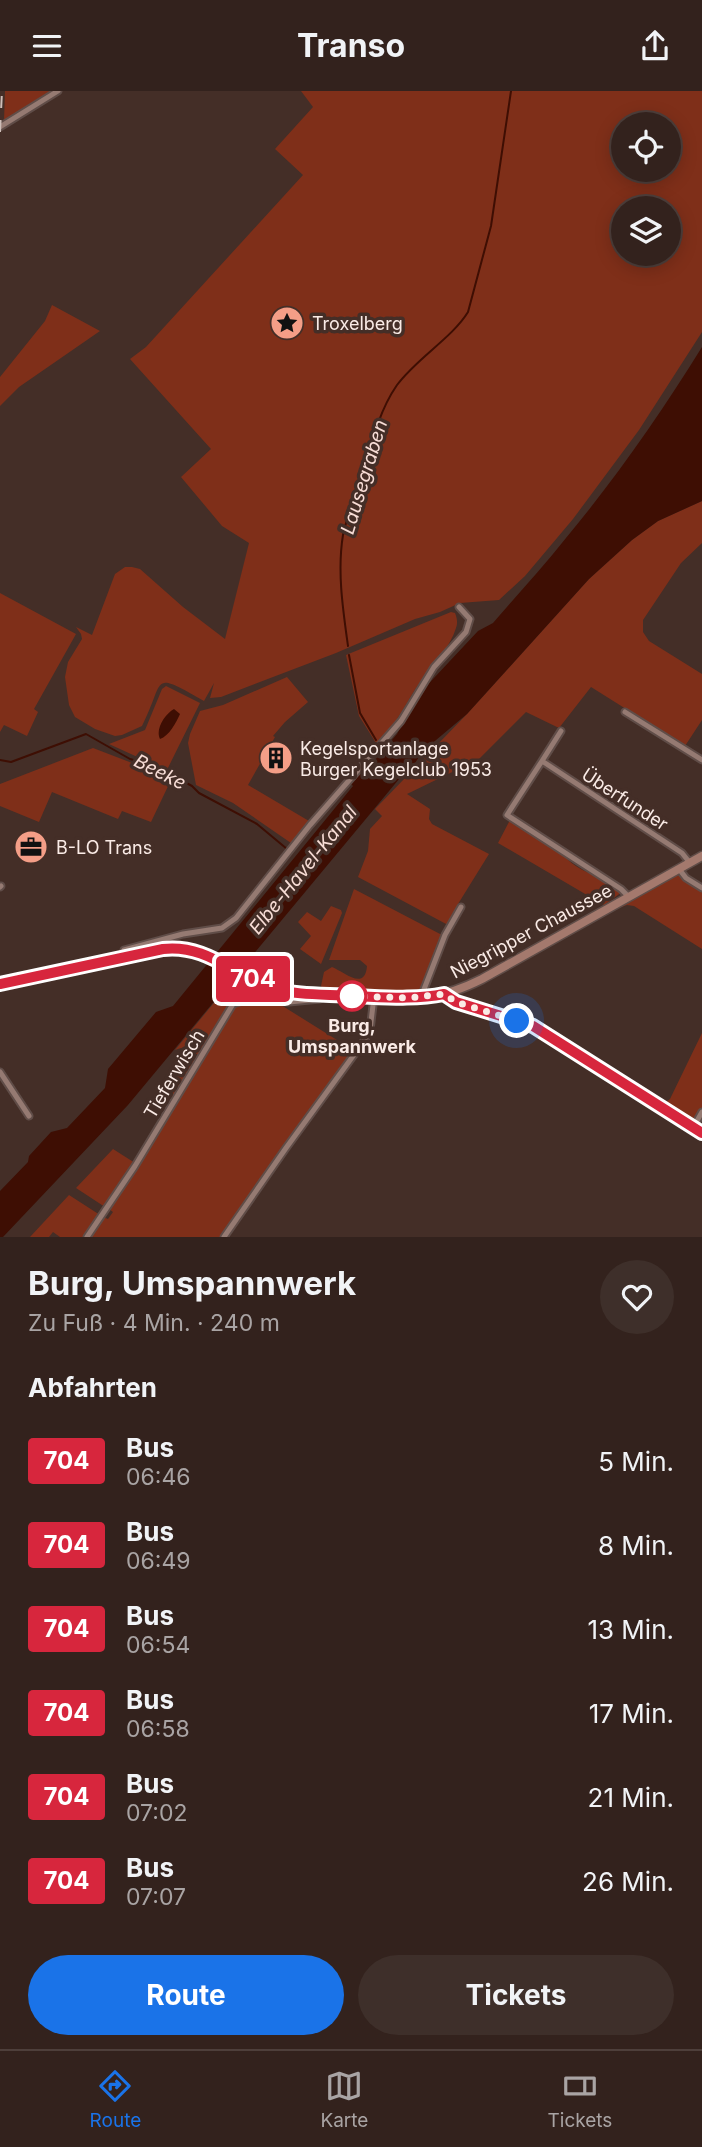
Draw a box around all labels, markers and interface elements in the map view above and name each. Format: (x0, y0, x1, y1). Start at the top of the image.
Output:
text: Transo (297, 26, 405, 65)
icon: menu (28, 27, 66, 65)
icon: share (636, 27, 674, 65)
map controls (611, 112, 681, 266)
button: locate (611, 112, 681, 182)
button: layers (611, 196, 681, 266)
place icon: Troxelberg (268, 304, 306, 342)
place label: Troxelberg (312, 313, 403, 334)
water label: Lausegraben (336, 417, 392, 537)
place label: Kegelsportanlage Burger Kegelclub 1953 (300, 738, 492, 780)
building icon: Kegelsportanlage Burger Kegelclub 1953 (257, 739, 295, 777)
water label: Beeke (130, 749, 190, 795)
street label: Überfunder (578, 763, 673, 835)
water label: Elbe-Havel-Kanal (244, 801, 362, 939)
office icon: B-LO Trans (12, 828, 50, 866)
place label: B-LO Trans (56, 837, 152, 858)
street label: Niegripper Chaussee (447, 880, 615, 982)
line badge: 704 (213, 956, 293, 1002)
text: 704 (230, 964, 276, 993)
marker: Burg, Umspannwerk (337, 981, 367, 1011)
your location (499, 1003, 534, 1038)
place label: Burg, Umspannwerk (288, 1015, 417, 1057)
street label: Tieferwisch (139, 1026, 209, 1122)
button: heart (600, 1260, 674, 1334)
text: Burg, Umspannwerk (28, 1263, 356, 1303)
text: Zu Fuß · 4 Min. · 240 m (28, 1309, 280, 1337)
text: Abfahrten (28, 1372, 157, 1403)
text: Bus (126, 1432, 174, 1463)
text: 704 (44, 1446, 90, 1475)
text: 5 Min. (598, 1446, 674, 1477)
text: 06:46 (126, 1463, 191, 1491)
text: Bus (126, 1516, 174, 1547)
text: 704 (44, 1530, 90, 1559)
text: 8 Min. (598, 1530, 674, 1561)
text: 06:49 (126, 1547, 191, 1575)
text: Bus (126, 1600, 174, 1631)
text: 704 (44, 1614, 90, 1643)
text: 13 Min. (587, 1614, 674, 1645)
text: 06:54 (126, 1631, 190, 1659)
text: Bus (126, 1684, 174, 1715)
text: 704 (44, 1698, 90, 1727)
text: 17 Min. (589, 1698, 674, 1729)
text: 06:58 (126, 1715, 190, 1743)
text: Bus (126, 1768, 174, 1799)
text: 704 (44, 1782, 90, 1811)
text: 21 Min. (588, 1782, 674, 1813)
text: 07:02 (126, 1799, 187, 1827)
text: Bus (126, 1852, 174, 1883)
text: 704 (44, 1866, 90, 1895)
text: 26 Min. (582, 1866, 674, 1897)
text: 07:07 (126, 1883, 186, 1911)
button: Route (28, 1955, 344, 2035)
button: Tickets (358, 1955, 674, 2035)
tab: Route (90, 2067, 141, 2132)
tab: Karte (320, 2067, 368, 2132)
tab: Tickets (548, 2067, 612, 2132)

